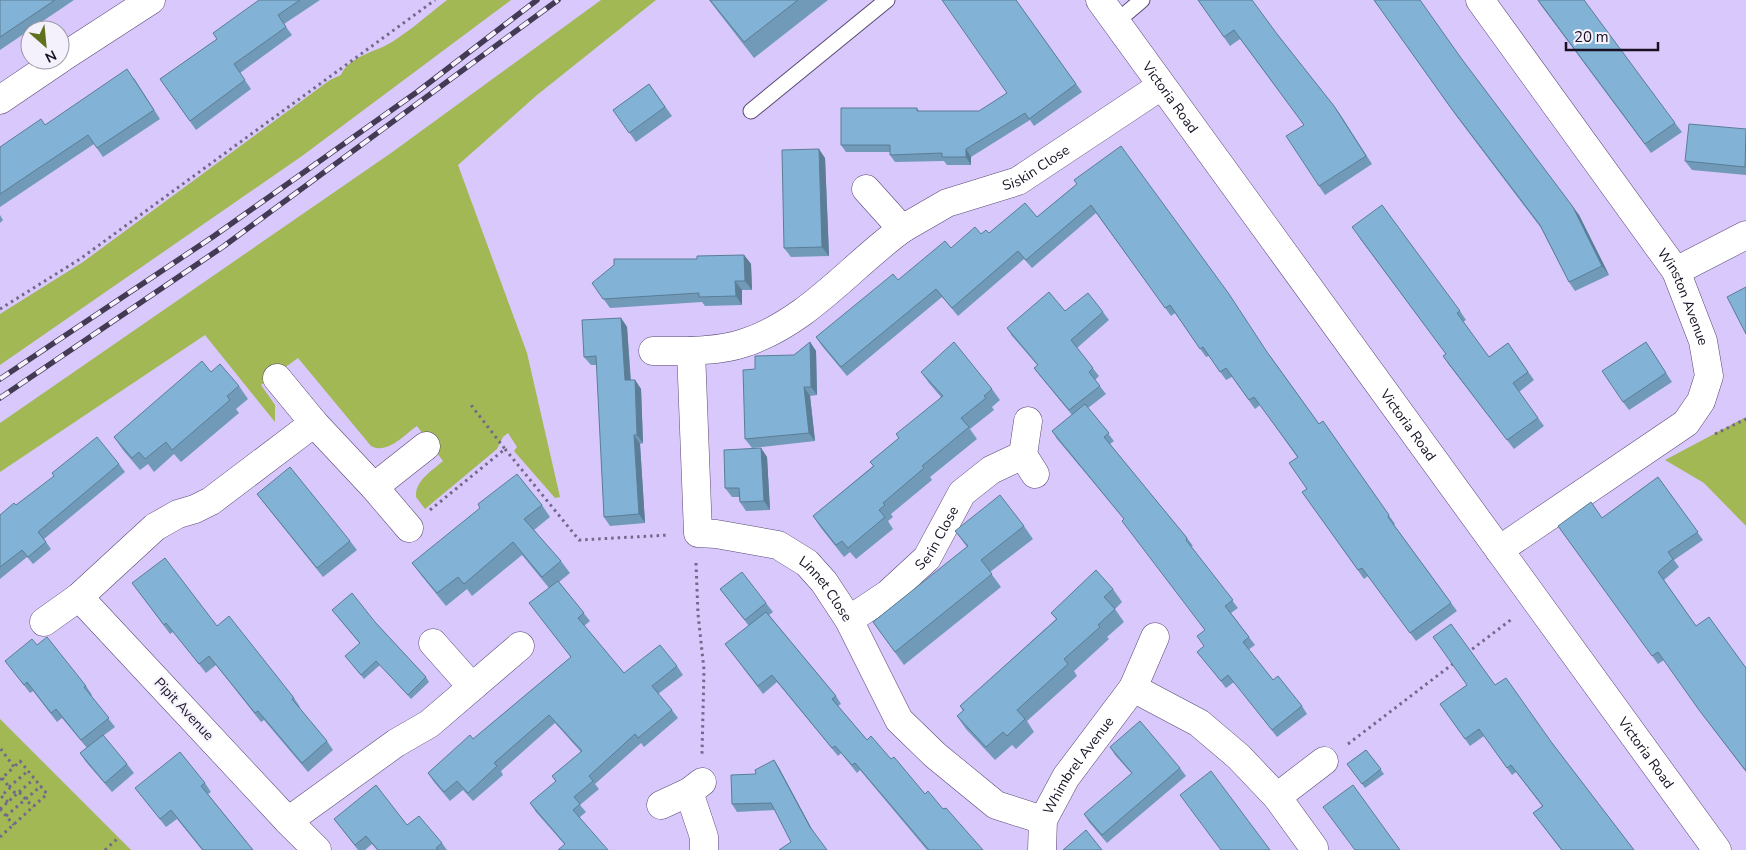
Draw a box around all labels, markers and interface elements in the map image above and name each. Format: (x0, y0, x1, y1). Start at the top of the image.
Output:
north arrow (20, 20, 70, 70)
scale bar (1566, 20, 1658, 52)
text: 20 m (1574, 27, 1609, 47)
text: N (42, 45, 60, 67)
street label: Victoria Road (1138, 57, 1203, 137)
street label: Siskin Close (1000, 140, 1073, 195)
street label: Winston Avenue (1653, 244, 1713, 347)
street label: Victoria Road (1375, 385, 1441, 464)
street label: Serin Close (911, 503, 963, 574)
street label: Linnet Close (796, 551, 857, 625)
street label: Pipit Avenue (150, 673, 218, 745)
street label: Victoria Road (1613, 712, 1679, 792)
street label: Whimbrel Avenue (1038, 713, 1118, 818)

